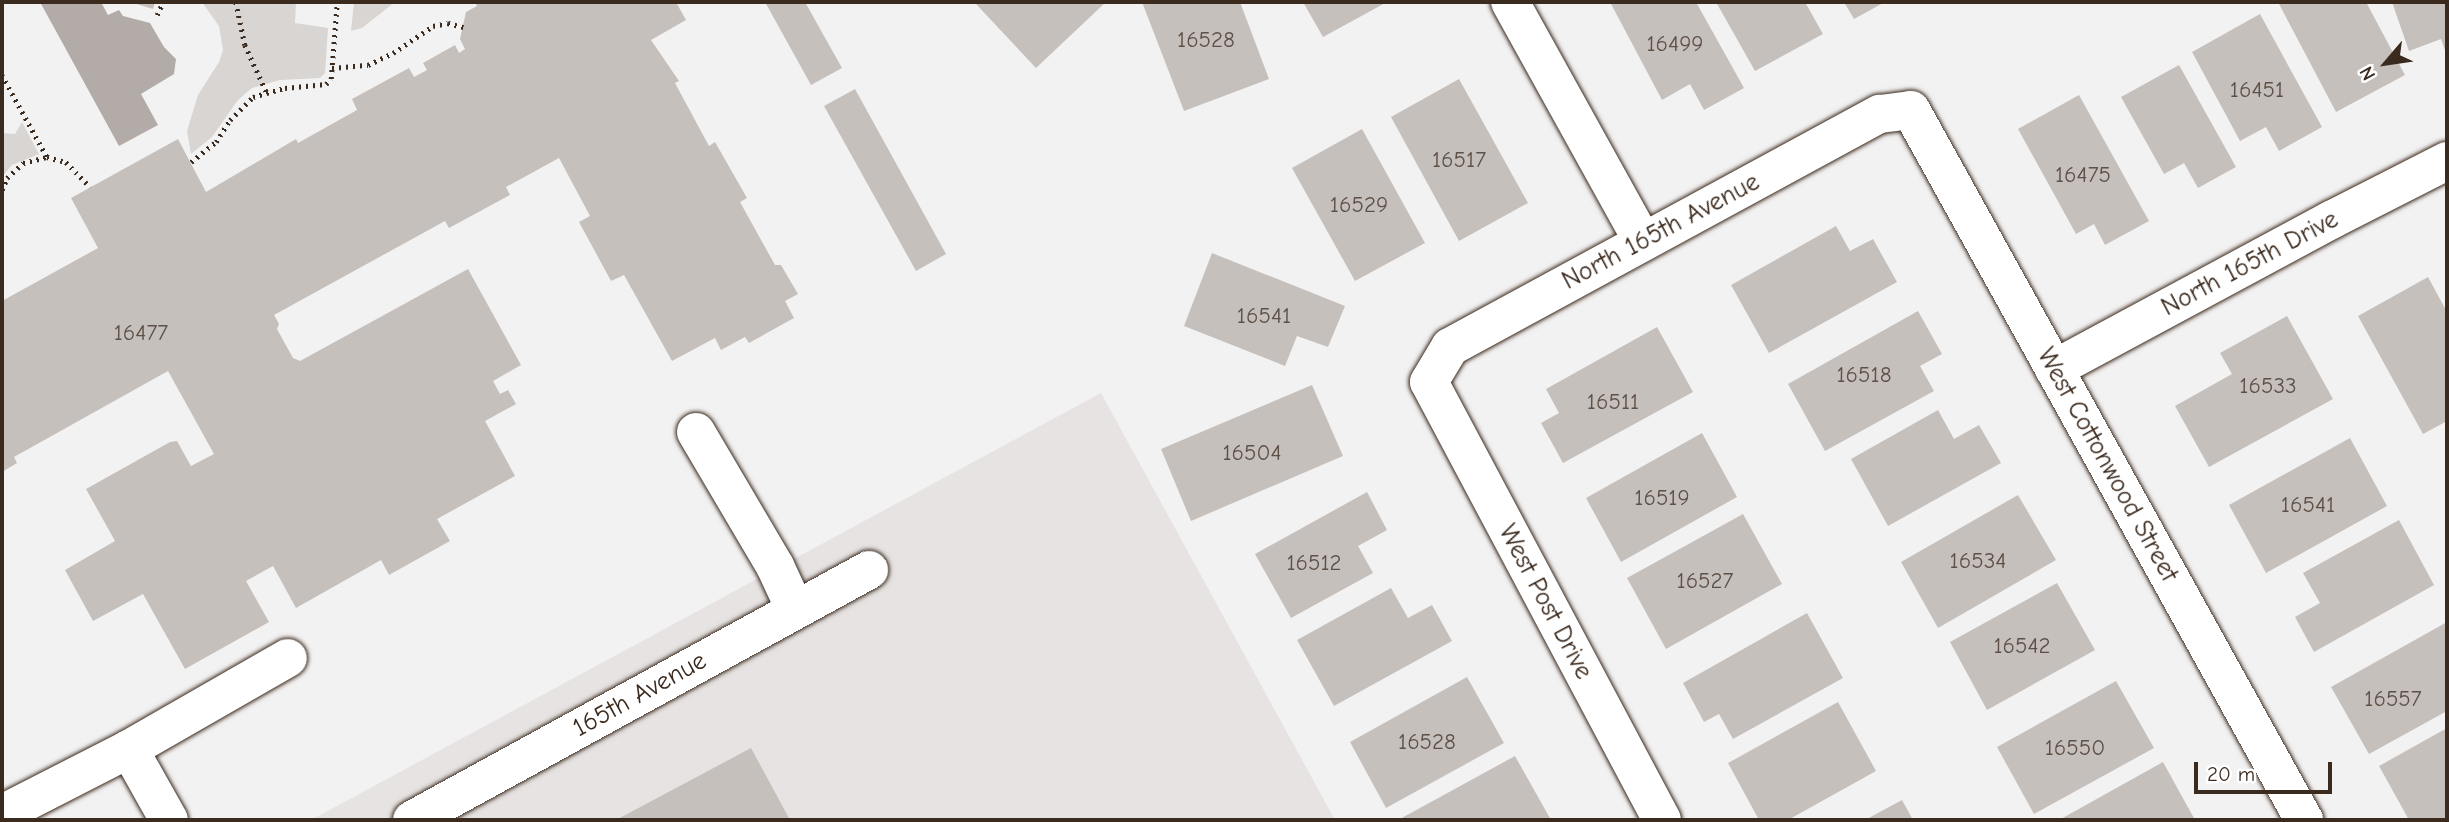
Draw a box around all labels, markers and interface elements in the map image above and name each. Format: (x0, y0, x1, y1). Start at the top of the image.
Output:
house number: 16528 (1177, 26, 1235, 54)
north arrow (2351, 28, 2421, 98)
house number: 16499 (1646, 30, 1704, 58)
text: N (2355, 62, 2380, 84)
house number: 16451 (2230, 76, 2284, 104)
house number: 16517 (1432, 146, 1486, 174)
house number: 16475 (2055, 161, 2111, 189)
street label: North 165th Avenue (1557, 167, 1765, 297)
house number: 16529 (1330, 191, 1388, 219)
street label: North 165th Drive (2156, 204, 2344, 324)
house number: 16541 (1237, 302, 1291, 330)
house number: 16477 (114, 319, 168, 347)
street label: West Cottonwood Street (2030, 343, 2184, 587)
house number: 16518 (1837, 361, 1891, 389)
house number: 16533 (2239, 372, 2297, 400)
house number: 16511 (1587, 388, 1639, 416)
house number: 16504 (1222, 439, 1282, 467)
house number: 16519 (1634, 484, 1690, 512)
house number: 16541 (2281, 491, 2335, 519)
street label: West Post Drive (1491, 519, 1599, 685)
house number: 16534 (1950, 547, 2006, 575)
house number: 16512 (1286, 549, 1342, 577)
house number: 16527 (1677, 567, 1733, 595)
house number: 16542 (1993, 632, 2051, 660)
street label: 165th Avenue (568, 646, 712, 744)
house number: 16557 (2364, 685, 2422, 713)
house number: 16528 (1398, 728, 1456, 756)
house number: 16550 (2045, 734, 2105, 762)
scale bar (2197, 748, 2335, 792)
text: 20 m (2207, 762, 2255, 786)

